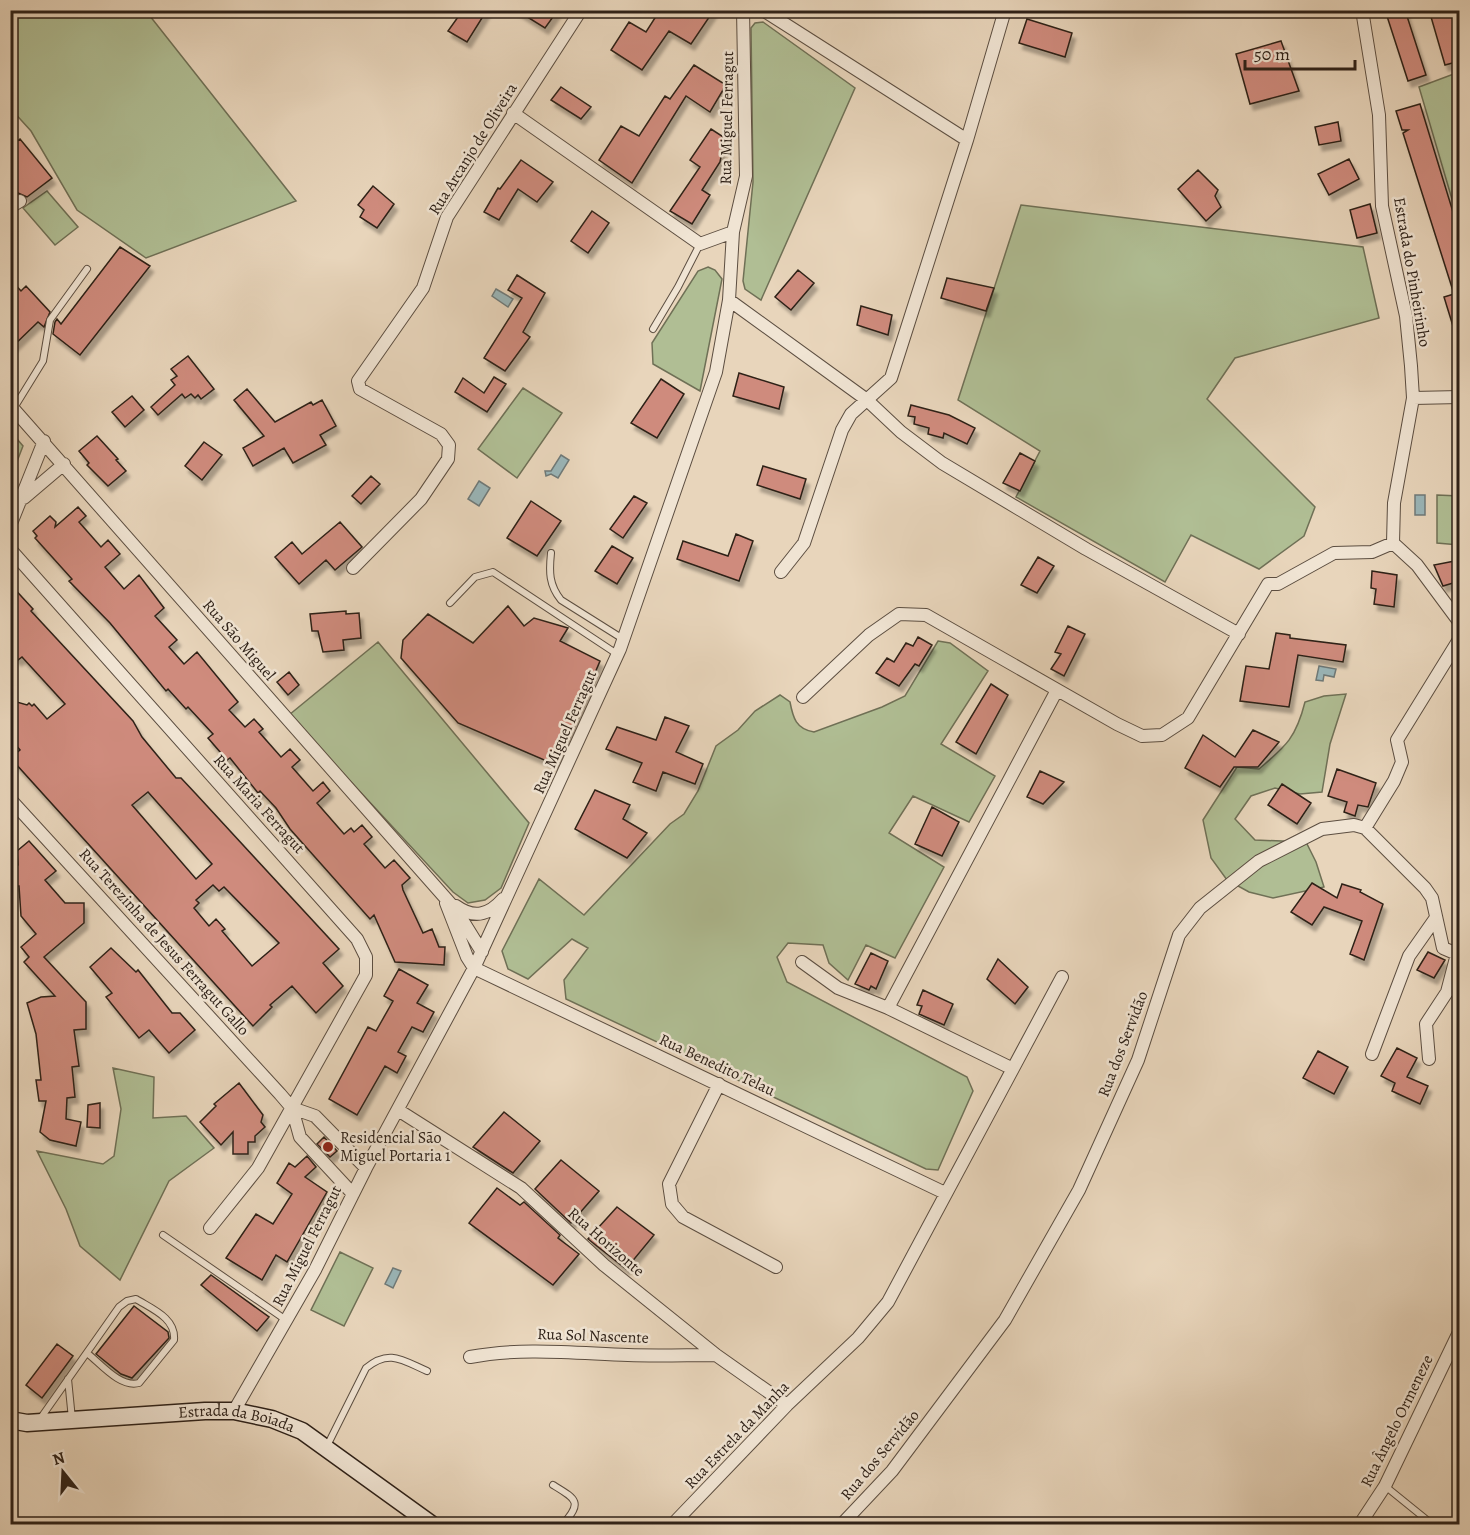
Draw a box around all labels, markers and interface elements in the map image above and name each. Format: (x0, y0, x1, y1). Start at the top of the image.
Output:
scale bar (1245, 33, 1354, 71)
text: 50 m (1254, 42, 1290, 66)
street label: Rua Miguel Ferragut (715, 51, 739, 185)
street label: Rua Arcanjo de Oliveira (423, 78, 523, 219)
street label: Estrada do Pinheirinho (1388, 195, 1436, 349)
street label: Rua São Miguel (198, 595, 280, 685)
street label: Rua Miguel Ferragut (528, 667, 602, 797)
street label: Rua Maria Ferragut (208, 750, 310, 858)
street label: Rua Terezinha de Jesus Ferragut Gallo (74, 844, 254, 1040)
street label: Rua dos Servidão (1093, 988, 1153, 1100)
street label: Rua Benedito Telau (655, 1028, 779, 1102)
place label: Residencial São Miguel Portaria 1 (340, 1127, 451, 1167)
marker: Residencial São Miguel Portaria 1 (321, 1140, 335, 1154)
street label: Rua Miguel Ferragut (267, 1182, 347, 1310)
street label: Rua Horizonte (563, 1202, 649, 1282)
street label: Rua Sol Nascente (537, 1323, 649, 1349)
street label: Rua Ângelo Ormeneze (1355, 1351, 1439, 1491)
street label: Rua Estrela da Manha (680, 1376, 795, 1494)
street label: Estrada da Boiada (177, 1400, 299, 1438)
street label: Rua dos Servidão (836, 1405, 924, 1505)
north arrow (33, 1442, 93, 1502)
text: N (50, 1446, 68, 1471)

